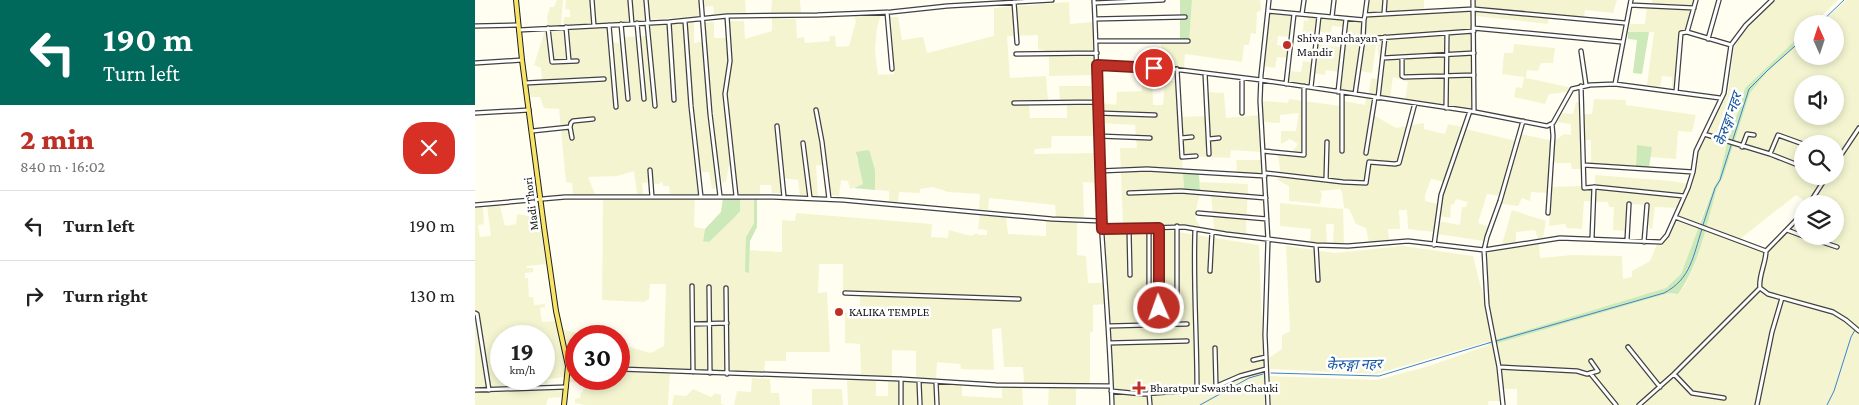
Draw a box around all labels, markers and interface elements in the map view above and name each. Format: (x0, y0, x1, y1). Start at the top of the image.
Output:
north arrow (1794, 15, 1844, 65)
map controls (1794, 15, 1844, 245)
icon: left (20, 20, 85, 85)
text: 190 m (103, 20, 193, 59)
place label: Shiva Panchayan Mandir (1297, 31, 1378, 59)
marker: Shiva Panchayan Mandir (1281, 39, 1293, 51)
pin (1133, 47, 1175, 89)
icon: arrive (1140, 54, 1168, 82)
text: Turn left (103, 61, 180, 86)
button: sound (1794, 75, 1844, 125)
water label: केेरुङ्गा नहर (1711, 87, 1746, 148)
text: 2 min (20, 122, 94, 155)
button: close (403, 122, 455, 174)
button: search (1794, 135, 1844, 185)
text: 840 m · 16:02 (20, 158, 105, 175)
street label: Madi Thori (521, 177, 541, 231)
button: layers (1794, 195, 1844, 245)
icon: left (20, 212, 48, 240)
text: Turn left (63, 215, 135, 236)
text: 190 m (409, 215, 455, 236)
position arrow (1132, 281, 1184, 333)
icon: right (20, 282, 48, 310)
text: Turn right (63, 285, 148, 306)
text: 130 m (410, 285, 455, 306)
place label: KALIKA TEMPLE (849, 305, 930, 319)
marker: KALIKA TEMPLE (833, 306, 845, 318)
speed limit sign: 30 (565, 325, 630, 390)
text: 19 (511, 338, 534, 365)
water label: केेरुङ्गा नहर (1326, 355, 1385, 372)
text: km/h (510, 363, 535, 377)
marker: Bharatpur Swasthe Chauki (1132, 381, 1146, 395)
place label: Bharatpur Swasthe Chauki (1150, 381, 1278, 395)

